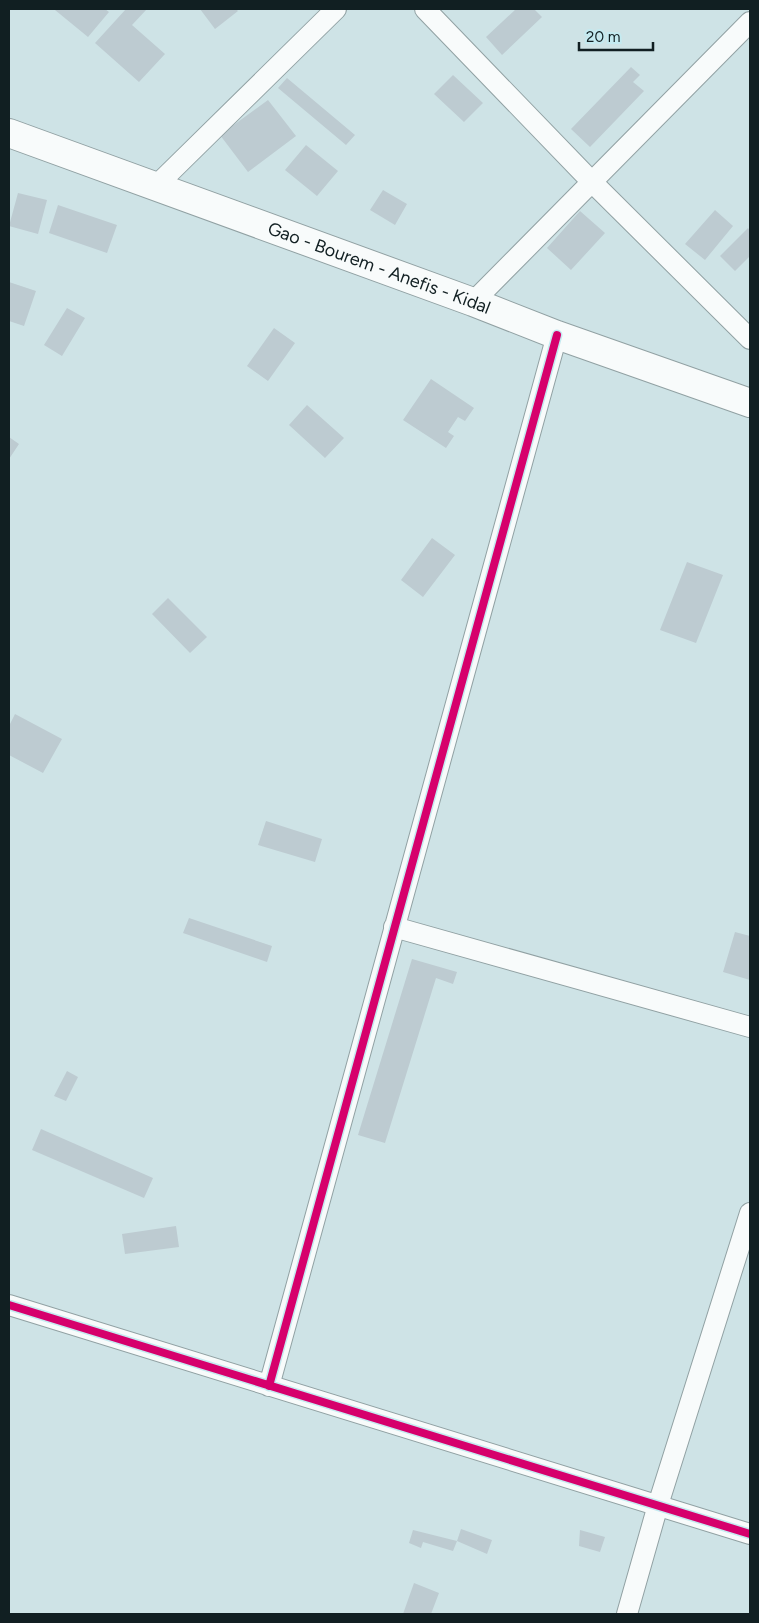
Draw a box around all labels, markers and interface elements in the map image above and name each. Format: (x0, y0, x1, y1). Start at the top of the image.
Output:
scale bar (579, 20, 653, 52)
text: 20 m (586, 28, 620, 46)
street label: Gao - Bourem - Anefis - Kidal (265, 217, 494, 319)

